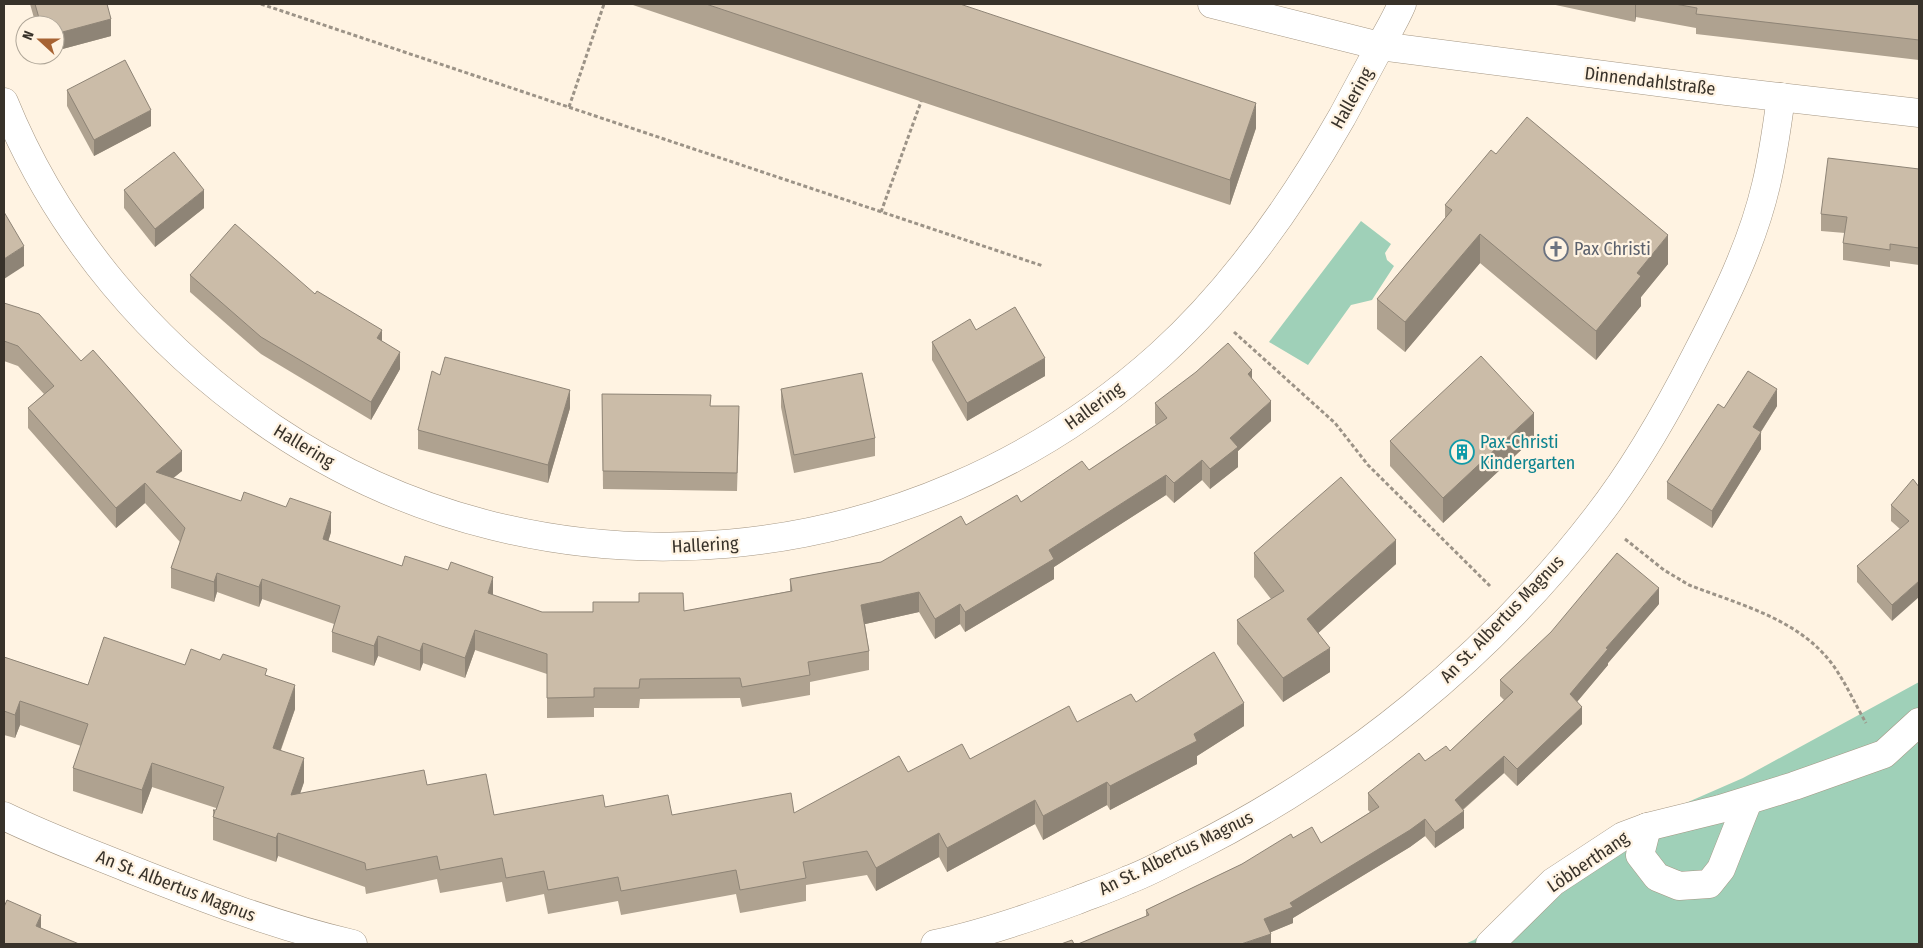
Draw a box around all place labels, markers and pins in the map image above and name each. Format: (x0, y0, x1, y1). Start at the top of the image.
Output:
church icon: Pax Christi (1543, 236, 1569, 262)
place label: Pax Christi (1574, 238, 1651, 260)
place label: Pax-Christi Kindergarten (1480, 431, 1575, 474)
building icon: Pax-Christi Kindergarten (1449, 439, 1475, 465)

